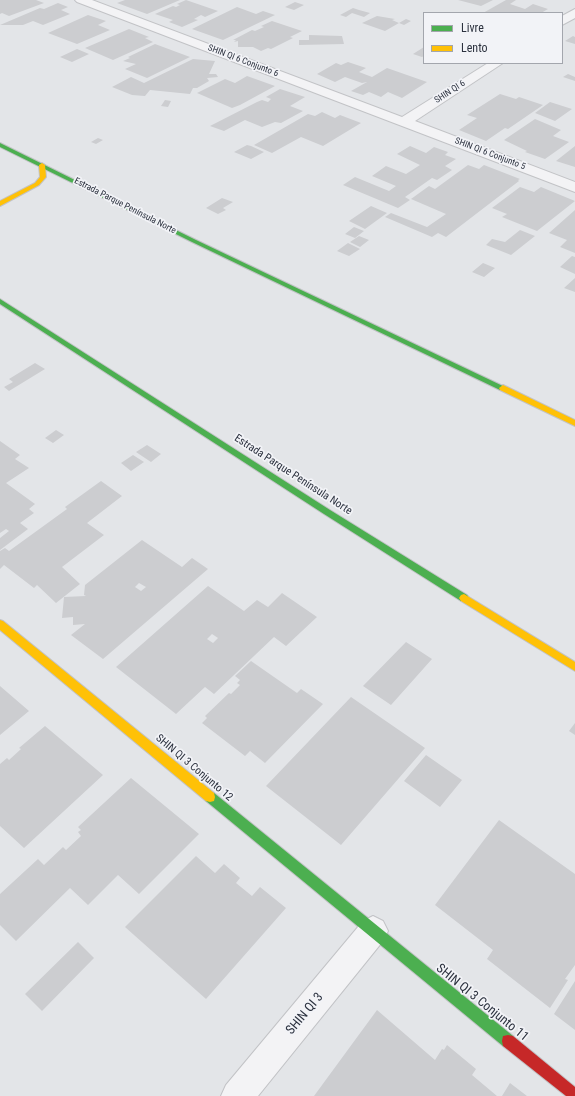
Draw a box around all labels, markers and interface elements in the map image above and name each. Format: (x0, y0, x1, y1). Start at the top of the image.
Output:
legend (423, 12, 563, 64)
text: Livre (461, 21, 484, 35)
text: Lento (461, 41, 488, 55)
street label: SHIN QI 6 Conjunto 6 (206, 43, 280, 79)
street label: SHIN QI 6 (433, 78, 467, 106)
street label: SHIN QI 6 Conjunto 5 (453, 136, 527, 172)
street label: Estrada Parque Península Norte (72, 176, 178, 236)
street label: Estrada Parque Península Norte (232, 432, 354, 518)
street label: SHIN QI 3 Conjunto 12 (153, 732, 235, 804)
street label: SHIN QI 3 Conjunto 11 (433, 961, 531, 1045)
street label: SHIN QI 3 (283, 990, 327, 1038)

